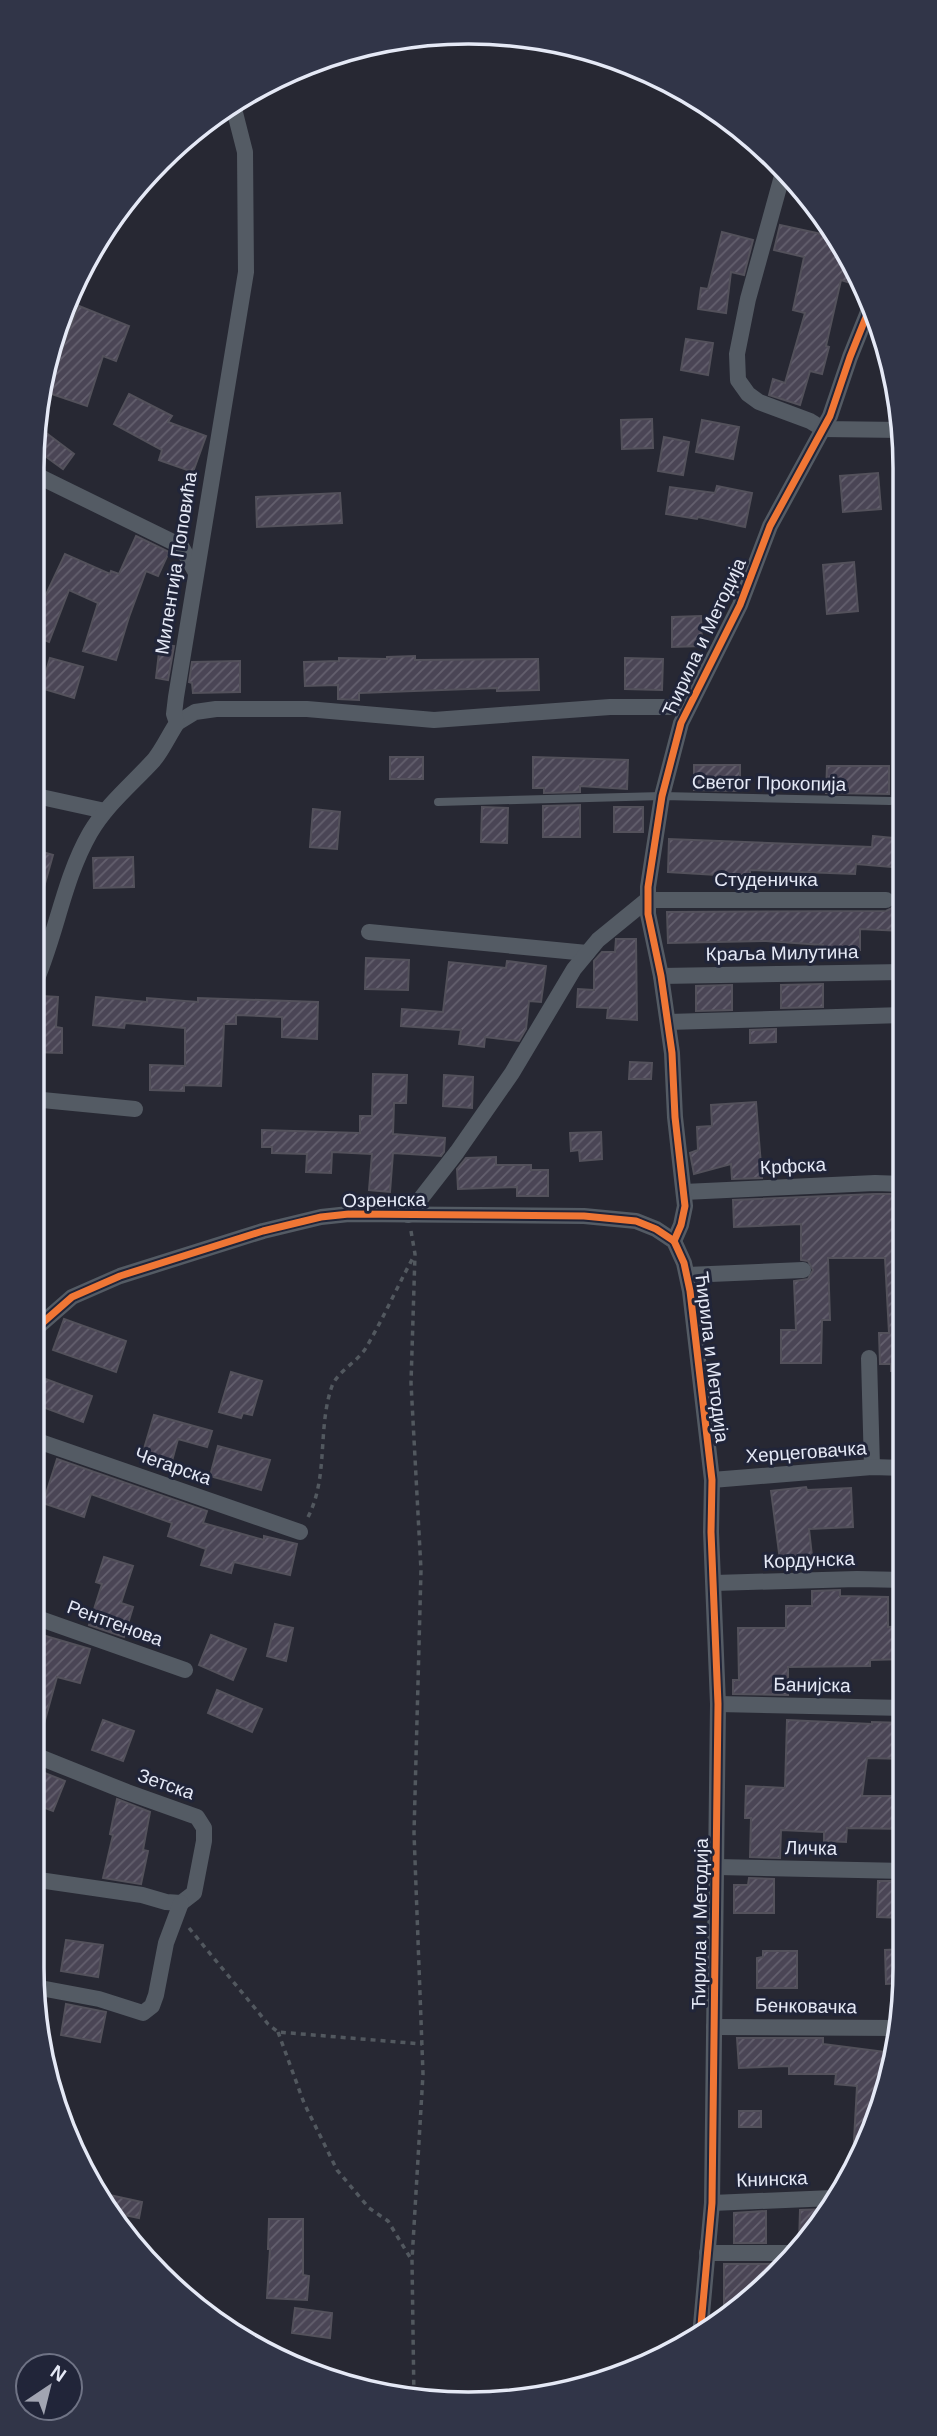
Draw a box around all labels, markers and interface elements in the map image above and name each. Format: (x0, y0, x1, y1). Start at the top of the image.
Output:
street label: Милентија Поповића (151, 470, 201, 656)
street label: Ћирила и Методија (658, 554, 750, 719)
street label: Светог Прокопија (692, 771, 847, 795)
street label: Студеничка (714, 869, 818, 890)
street label: Краља Милутина (705, 941, 859, 965)
street label: Крфска (759, 1154, 827, 1178)
street label: Озренска (342, 1189, 427, 1211)
street label: Ћирила и Методија (691, 1270, 733, 1444)
street label: Херцеговачка (745, 1437, 868, 1467)
street label: Чегарска (132, 1443, 214, 1489)
street label: Кордунска (763, 1548, 856, 1572)
street label: Рентгенова (64, 1596, 166, 1650)
street label: Банијска (773, 1674, 851, 1696)
street label: Зетска (135, 1765, 198, 1804)
street label: Ћирила и Методија (688, 1837, 712, 2010)
street label: Личка (785, 1837, 838, 1859)
street label: Бенковачка (755, 1995, 858, 2017)
street label: Книнска (736, 2167, 809, 2191)
north arrow (14, 2352, 84, 2422)
text: N (47, 2361, 70, 2386)

